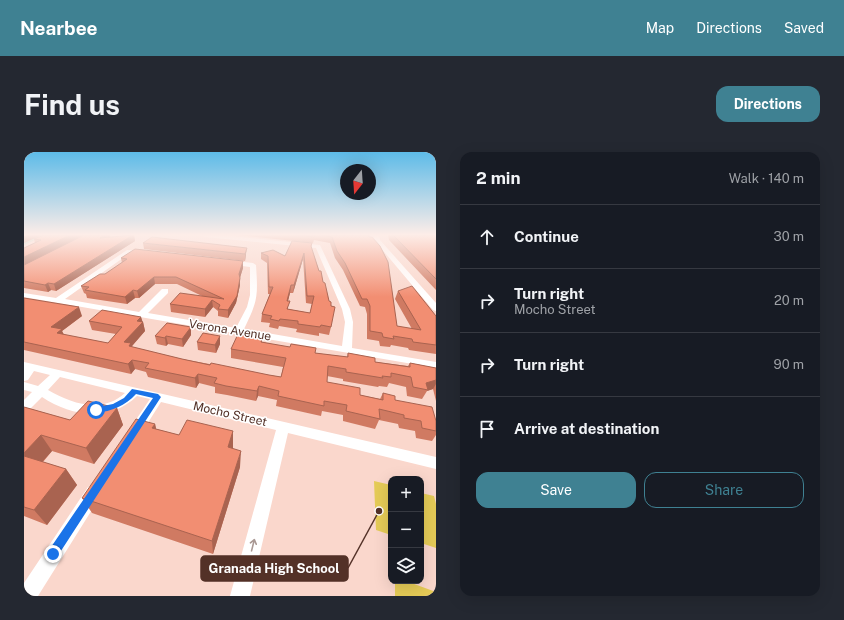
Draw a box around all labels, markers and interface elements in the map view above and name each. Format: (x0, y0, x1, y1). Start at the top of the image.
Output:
text: Nearbee (20, 17, 98, 39)
text: Map (646, 20, 674, 36)
text: Directions (696, 20, 762, 36)
text: Saved (784, 20, 824, 36)
button: Directions (716, 86, 820, 122)
text: Find us (24, 88, 120, 121)
north arrow (340, 164, 376, 200)
text: 2 min (476, 168, 521, 188)
text: Walk · 140 m (729, 171, 804, 186)
icon: ahead (476, 226, 498, 248)
text: Continue (514, 228, 579, 245)
text: 30 m (774, 229, 804, 244)
text: Turn right (514, 285, 584, 302)
icon: right (476, 290, 498, 312)
text: 20 m (774, 293, 804, 308)
text: Mocho Street (514, 302, 596, 317)
street label: Verona Avenue (188, 317, 272, 343)
icon: right (476, 354, 498, 376)
text: Turn right (514, 356, 584, 373)
text: 90 m (774, 357, 804, 372)
street label: Mocho Street (192, 399, 269, 429)
route start (87, 401, 105, 419)
icon: arrive (476, 418, 498, 440)
text: Arrive at destination (514, 420, 659, 437)
button: Save (476, 472, 636, 508)
button: Share (644, 472, 804, 508)
map controls (388, 476, 424, 584)
button: + (388, 476, 424, 512)
button: − (388, 512, 424, 548)
one-way arrow (250, 538, 258, 551)
route end (44, 545, 62, 563)
button: layers (388, 548, 424, 584)
callout: Granada High School (201, 556, 348, 581)
text: Granada High School (209, 561, 339, 576)

